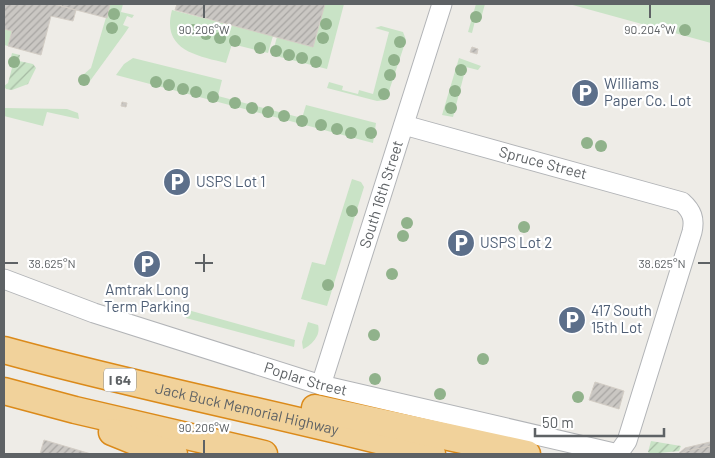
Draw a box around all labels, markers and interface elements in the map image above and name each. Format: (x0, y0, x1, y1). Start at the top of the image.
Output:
text: 90.206°W (179, 22, 230, 36)
text: 90.204°W (624, 22, 676, 36)
place label: Williams Paper Co. Lot (604, 74, 692, 109)
parking icon: Williams Paper Co. Lot (570, 78, 600, 108)
street label: South 16th Street (355, 138, 406, 250)
street label: Spruce Street (497, 142, 589, 182)
parking icon: USPS Lot 1 (162, 167, 192, 197)
place label: USPS Lot 1 (196, 172, 265, 190)
parking icon: USPS Lot 2 (446, 228, 476, 258)
place label: USPS Lot 2 (480, 233, 552, 251)
parking icon: Amtrak Long Term Parking (132, 249, 162, 279)
text: 38.625°N (28, 256, 76, 270)
text: 38.625°N (638, 256, 686, 270)
place label: Amtrak Long Term Parking (104, 280, 190, 315)
place label: 417 South 15th Lot (591, 301, 652, 336)
parking icon: 417 South 15th Lot (557, 305, 587, 335)
street label: Poplar Street (262, 358, 349, 399)
road number: I 64 (104, 368, 136, 392)
street label: Jack Buck Memorial Highway (154, 378, 341, 438)
scale bar (535, 406, 664, 438)
text: 50 m (542, 413, 574, 431)
text: 90.206°W (179, 420, 230, 434)

